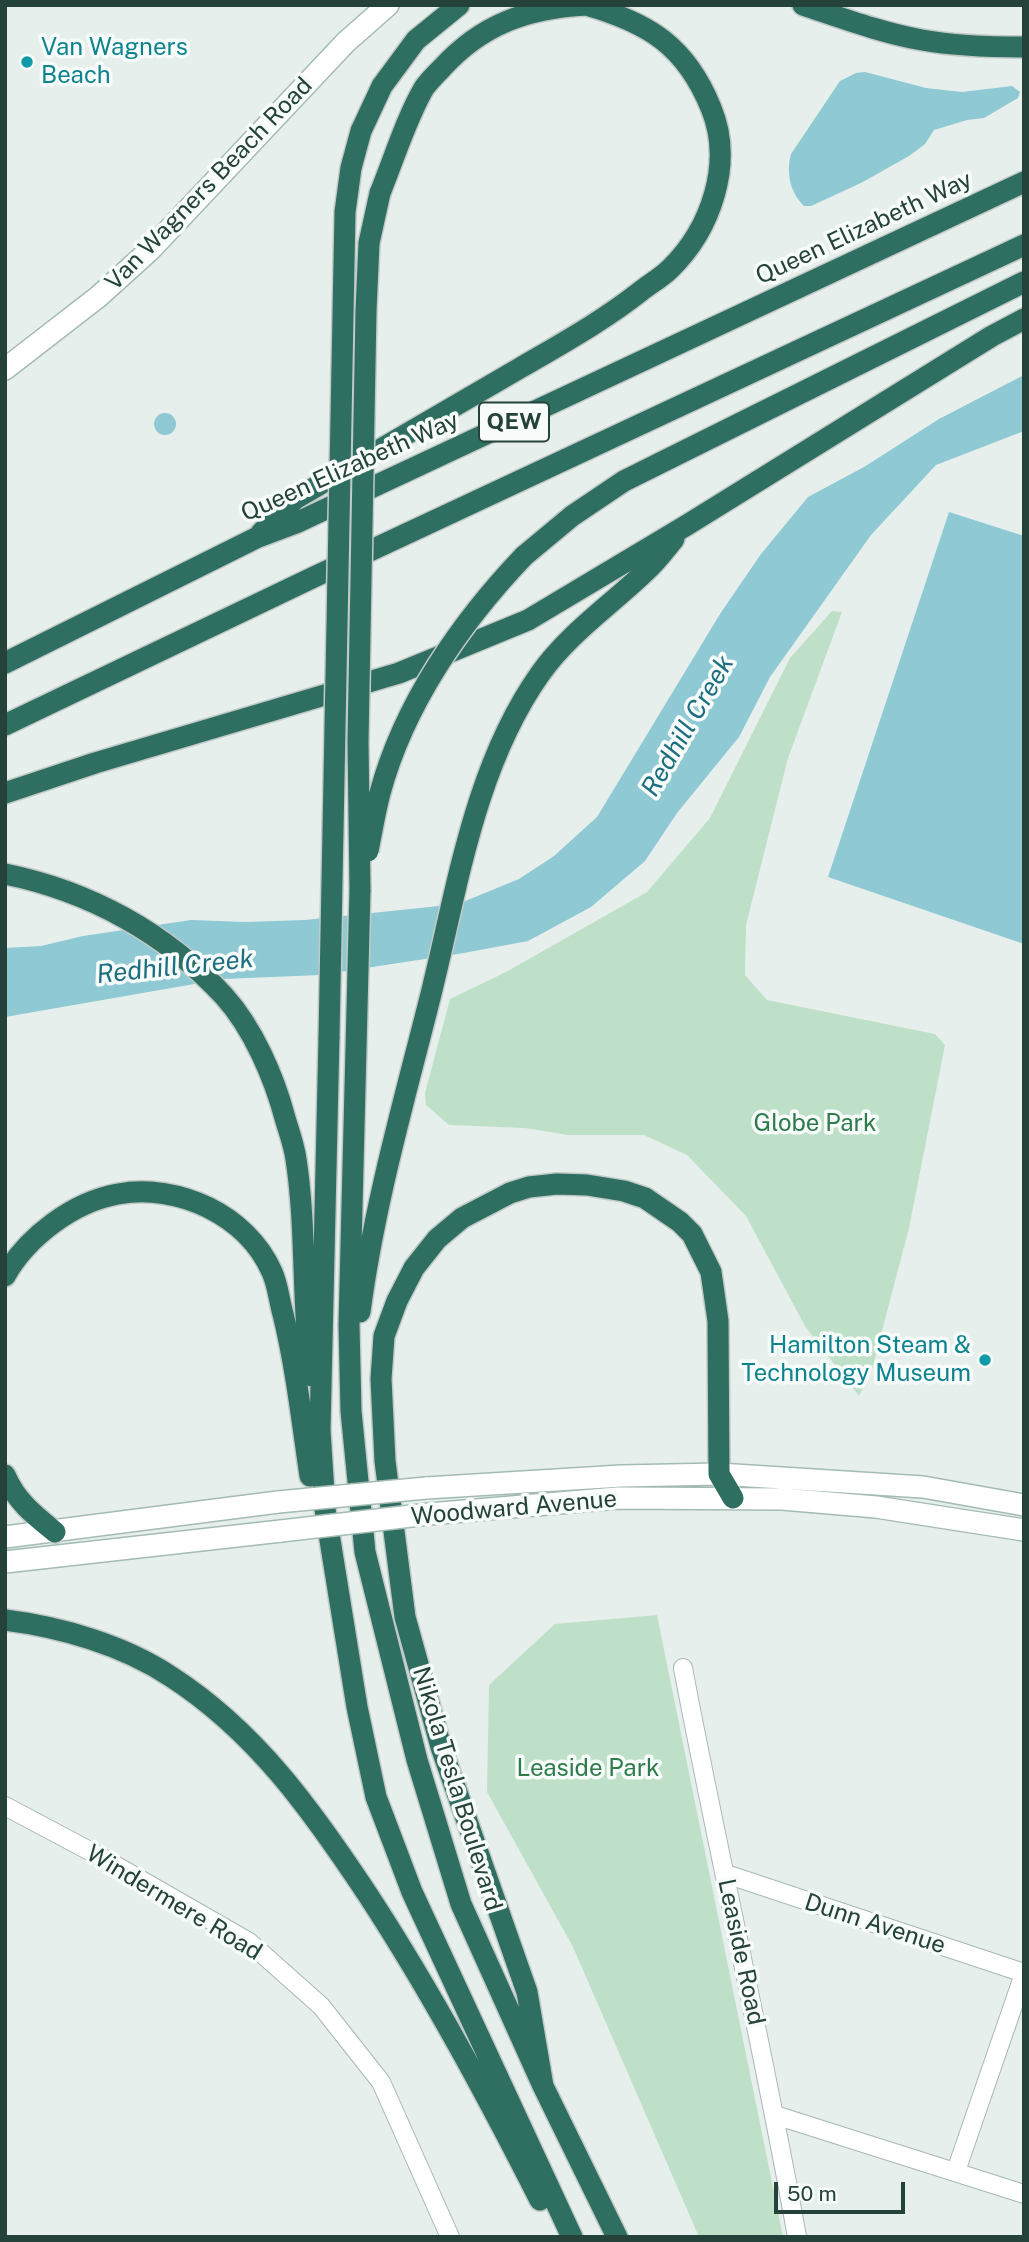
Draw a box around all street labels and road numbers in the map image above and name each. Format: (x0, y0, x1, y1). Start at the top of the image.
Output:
street label: Van Wagners Beach Road (100, 71, 318, 297)
street label: Queen Elizabeth Way (751, 165, 977, 291)
road number: QEW (479, 402, 549, 442)
street label: Queen Elizabeth Way (237, 406, 463, 528)
street label: Woodward Avenue (410, 1485, 618, 1531)
street label: Nikola Tesla Boulevard (406, 1663, 508, 1915)
street label: Windermere Road (81, 1839, 267, 1967)
street label: Leaside Road (711, 1876, 771, 2028)
street label: Dunn Avenue (801, 1888, 949, 1960)

